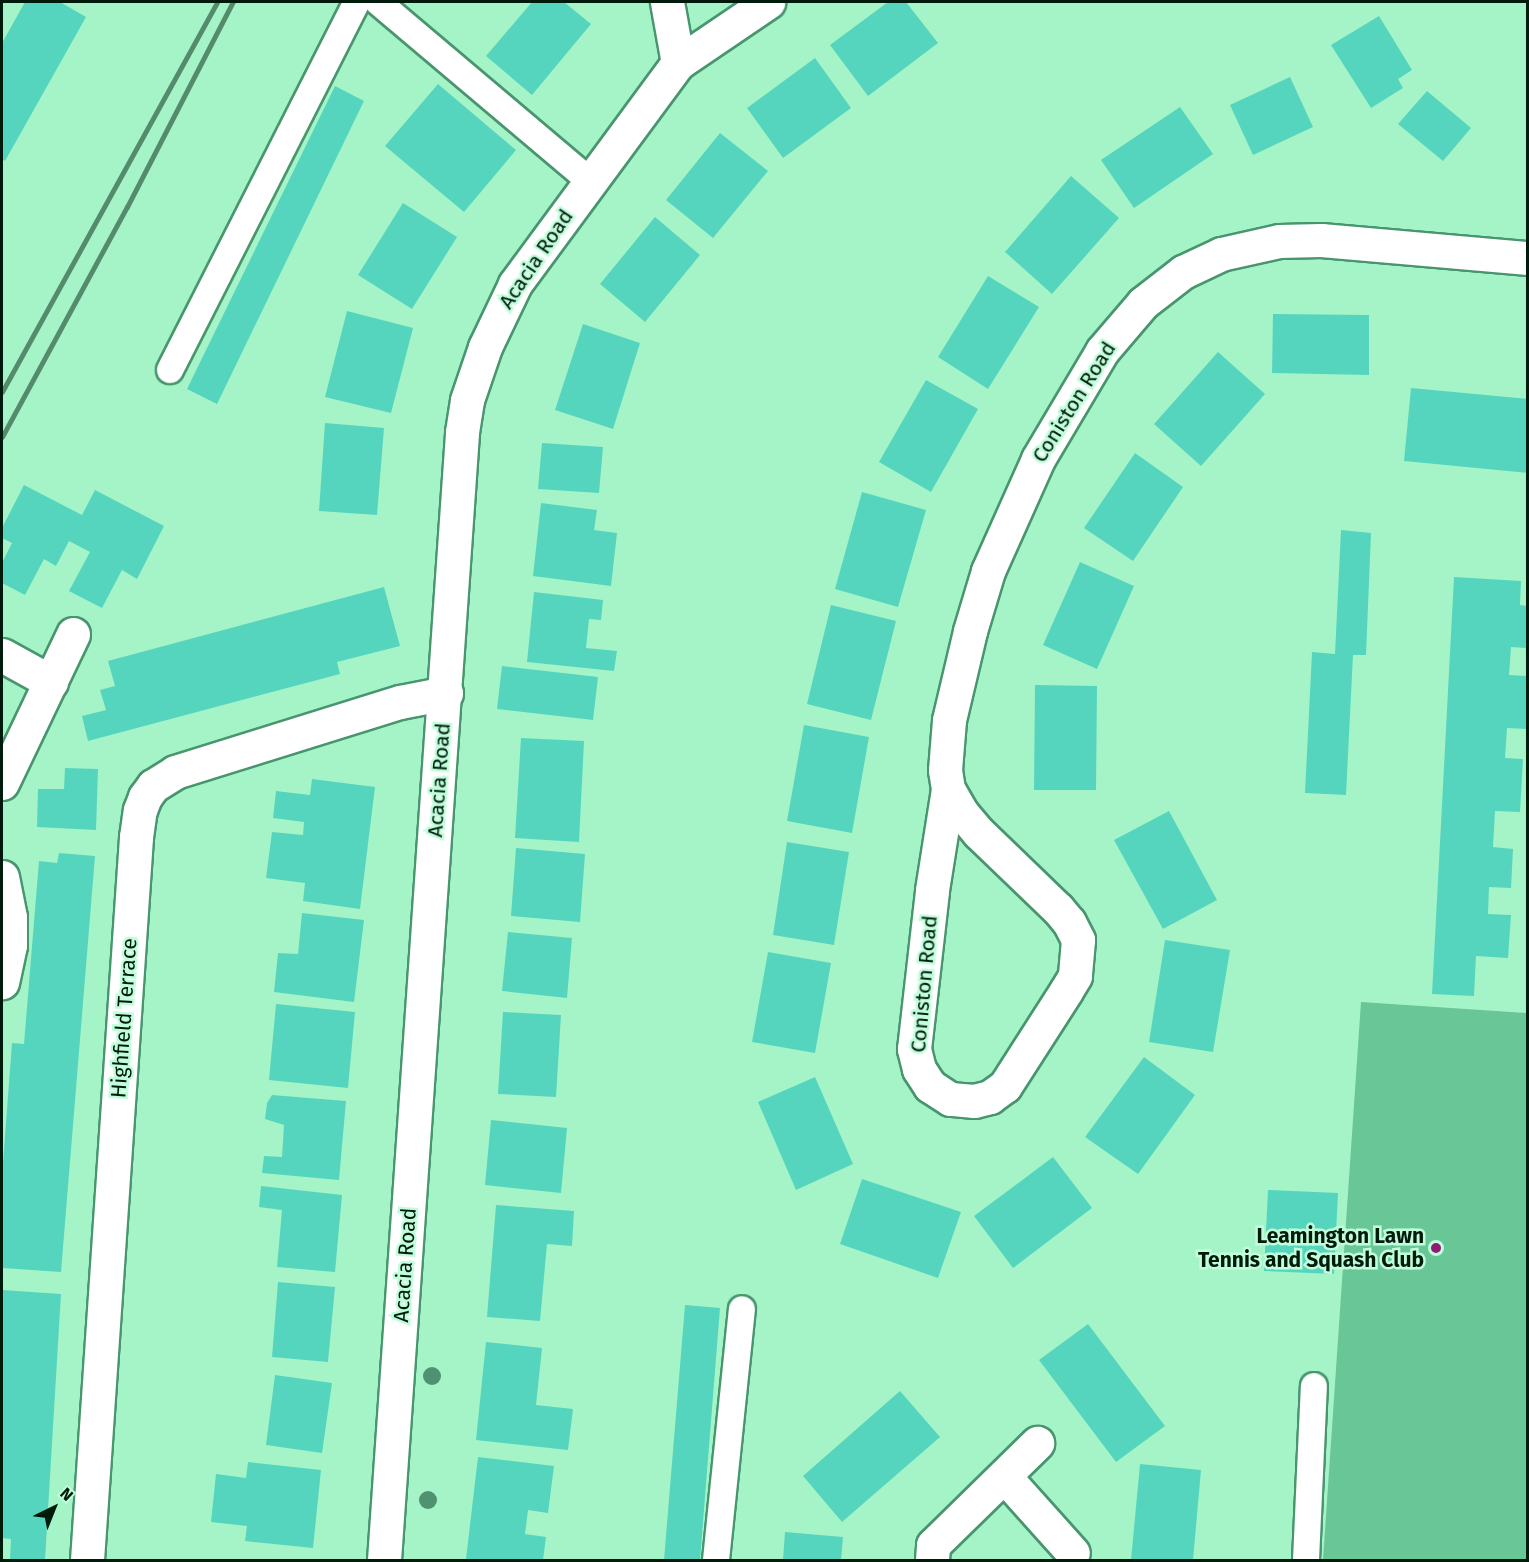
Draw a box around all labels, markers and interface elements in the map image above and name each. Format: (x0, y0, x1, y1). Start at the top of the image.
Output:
street label: Acacia Road (493, 204, 579, 314)
street label: Coniston Road (1027, 337, 1121, 467)
street label: Acacia Road (422, 722, 456, 838)
street label: Coniston Road (905, 914, 943, 1054)
street label: Highfield Terrace (106, 937, 142, 1099)
street label: Acacia Road (388, 1207, 422, 1323)
place label: Leamington Lawn Tennis and Squash Club (1198, 1223, 1424, 1273)
marker: Leamington Lawn Tennis and Squash Club (1429, 1241, 1443, 1255)
north arrow (24, 1478, 84, 1538)
text: N (56, 1484, 77, 1505)

